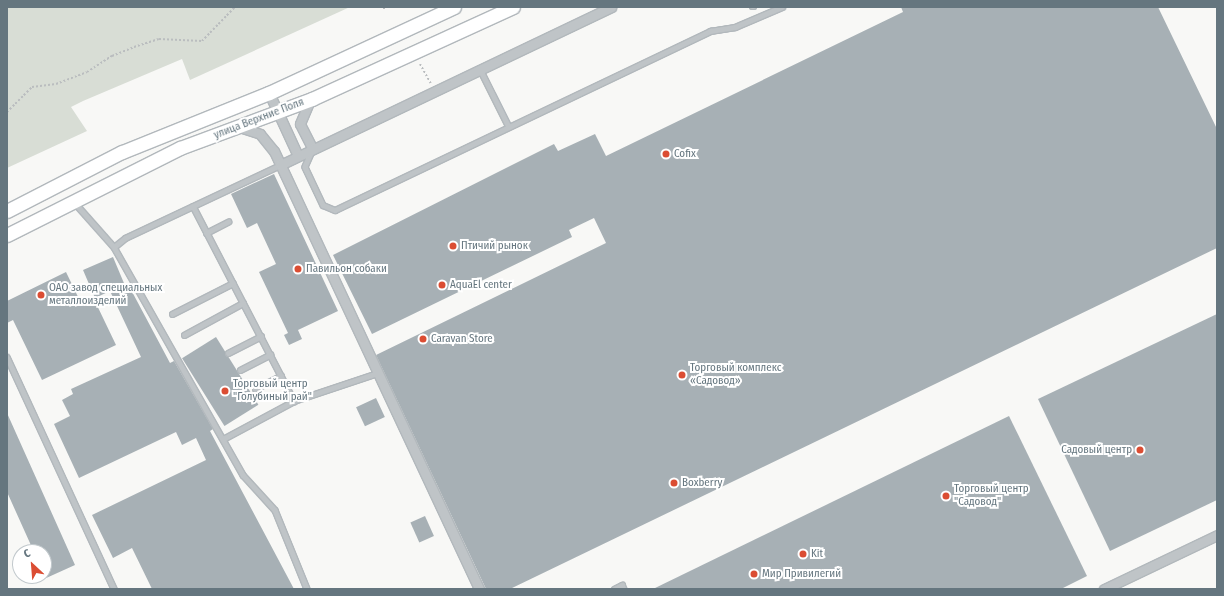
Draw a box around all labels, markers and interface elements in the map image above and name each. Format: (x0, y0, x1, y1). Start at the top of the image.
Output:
street label: улица Верхние Поля (212, 96, 306, 142)
place label: Cofix (674, 147, 696, 161)
marker: Cofix (661, 149, 671, 159)
place label: Птичий рынок (461, 239, 528, 253)
marker: Птичий рынок (448, 241, 458, 251)
place label: Павильон собаки (306, 262, 387, 276)
marker: Павильон собаки (293, 264, 303, 274)
place label: AquaEl center (450, 278, 512, 292)
marker: AquaEl center (437, 280, 447, 290)
place label: ОАО завод специальных металлоизделий (49, 282, 162, 308)
marker: ОАО завод специальных металлоизделий (36, 290, 46, 300)
place label: Caravan Store (431, 332, 493, 346)
marker: Caravan Store (418, 334, 428, 344)
place label: Торговый комплекс «Садовод» (690, 362, 781, 388)
marker: Торговый комплекс «Садовод» (677, 370, 687, 380)
place label: Торговый центр "Голубиный рай" (233, 378, 312, 404)
marker: Торговый центр "Голубиный рай" (220, 386, 230, 396)
place label: Садовый центр (1061, 443, 1132, 457)
marker: Садовый центр (1135, 445, 1145, 455)
place label: Boxberry (682, 476, 722, 490)
marker: Boxberry (669, 478, 679, 488)
place label: Торговый центр "Садовод" (954, 483, 1029, 509)
marker: Торговый центр "Садовод" (941, 491, 951, 501)
north arrow (12, 544, 52, 584)
text: С (22, 547, 32, 561)
place label: Kit (811, 547, 823, 561)
marker: Kit (798, 549, 808, 559)
place label: Мир Привилегий (762, 567, 841, 581)
marker: Мир Привилегий (749, 569, 759, 579)

